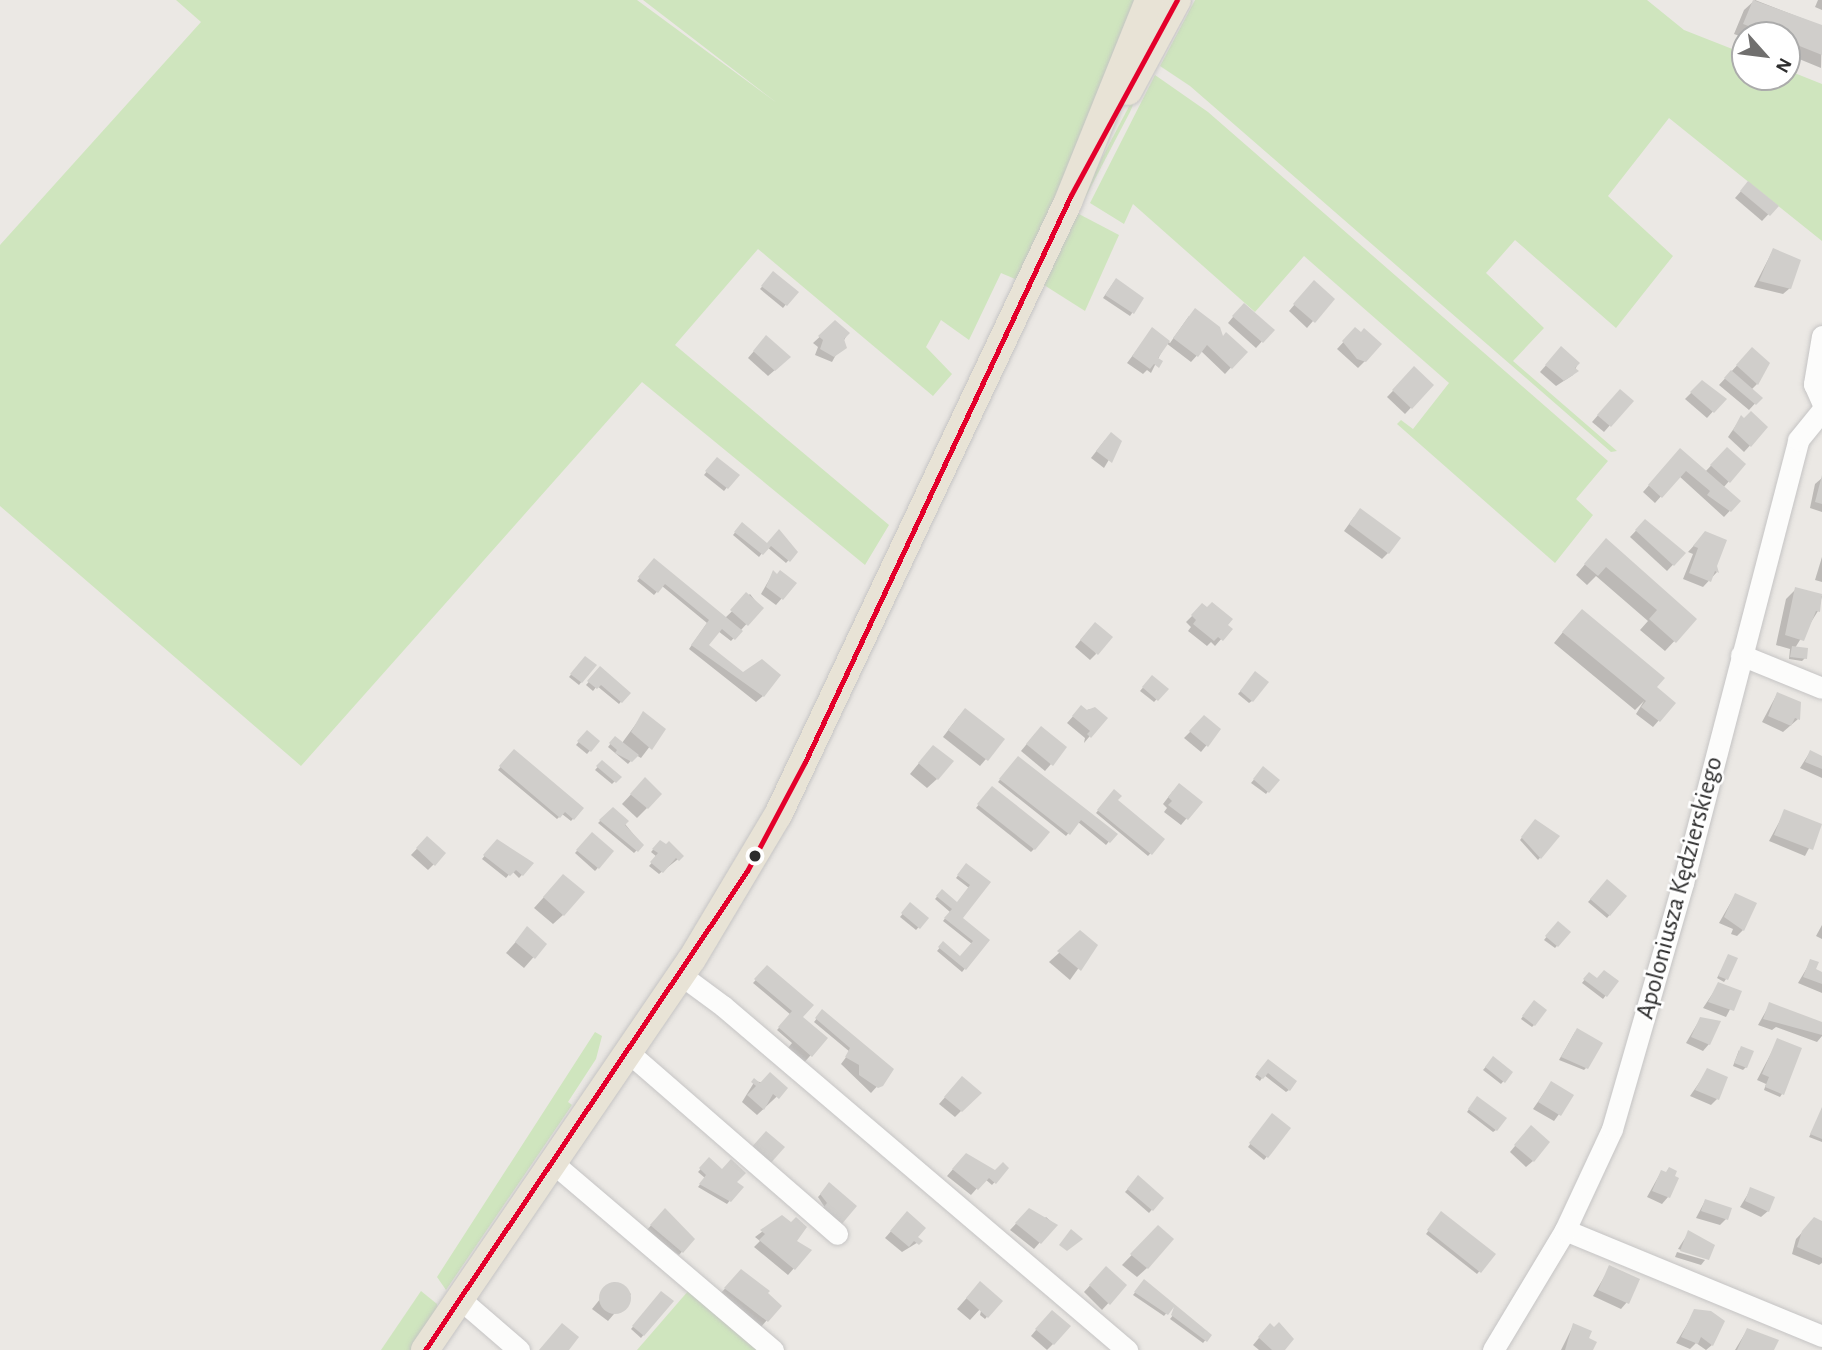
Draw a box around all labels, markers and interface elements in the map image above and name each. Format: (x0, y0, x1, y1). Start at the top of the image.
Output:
north arrow (1731, 21, 1801, 91)
text: N (1772, 55, 1795, 75)
street label: Apoloniusza Kędzierskiego (1630, 753, 1730, 1023)
unlabelled marker (748, 849, 762, 863)

